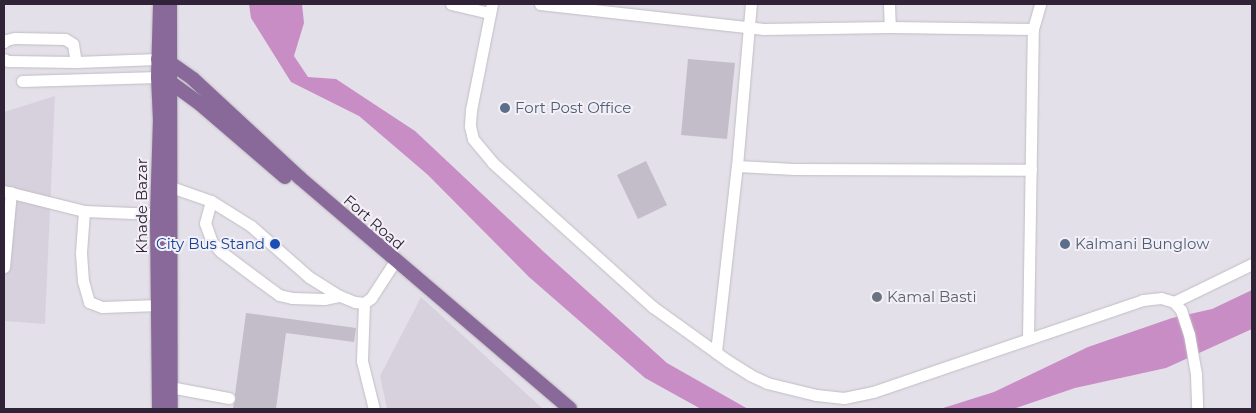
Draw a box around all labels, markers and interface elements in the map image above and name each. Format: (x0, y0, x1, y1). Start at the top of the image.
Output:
place label: Fort Post Office (515, 99, 631, 117)
marker: Fort Post Office (499, 102, 511, 114)
street label: Khade Bazar (133, 158, 151, 254)
street label: Fort Road (340, 191, 408, 253)
place label: City Bus Stand (156, 235, 265, 253)
place label: Kalmani Bunglow (1075, 235, 1209, 253)
marker: City Bus Stand (269, 238, 281, 250)
marker: Kalmani Bunglow (1059, 238, 1071, 250)
place label: Kamal Basti (887, 288, 977, 306)
marker: Kamal Basti (871, 291, 883, 303)

